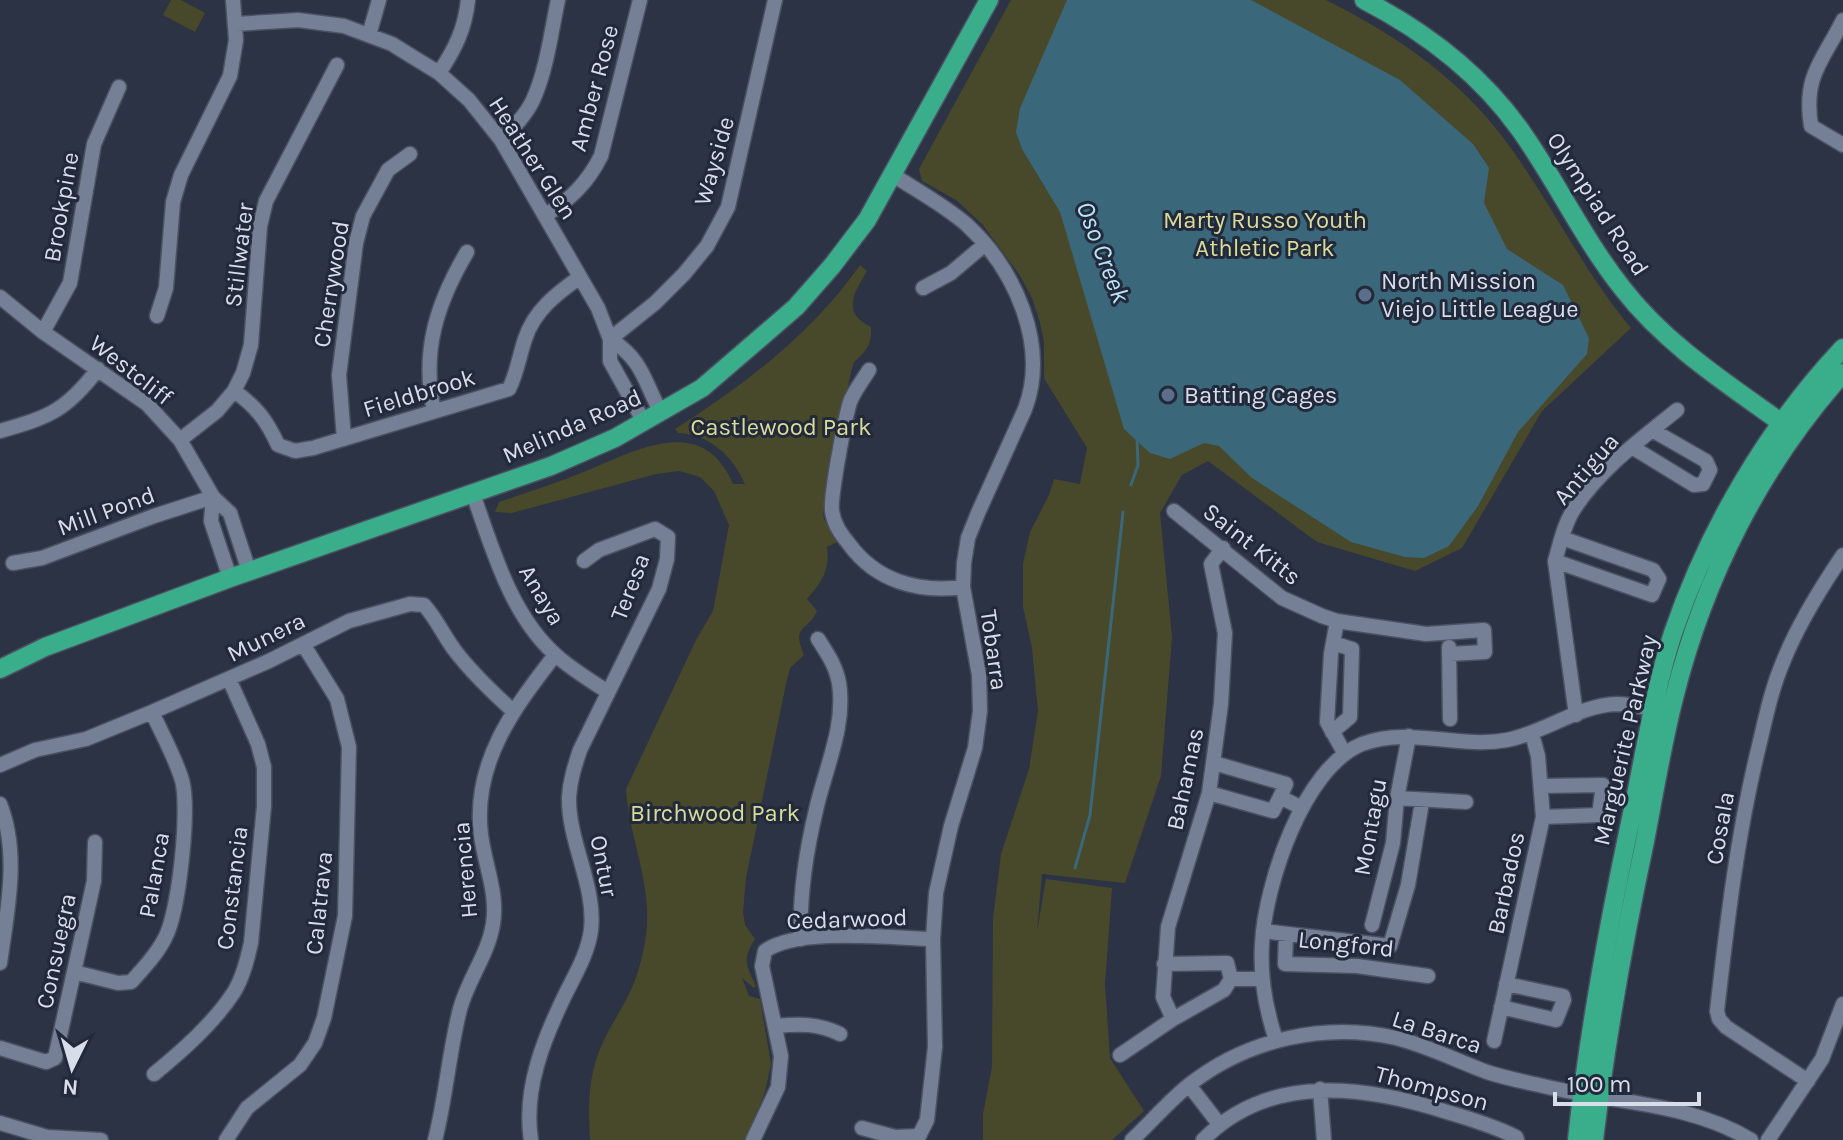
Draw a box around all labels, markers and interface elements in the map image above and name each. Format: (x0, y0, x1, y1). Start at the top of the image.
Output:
street label: Amber Rose (564, 22, 624, 154)
street label: Heather Glen (483, 91, 583, 225)
street label: Wayside (688, 113, 740, 209)
street label: Olympiad Road (1541, 127, 1655, 281)
street label: Brookpine (38, 150, 84, 264)
water label: Oso Creek (1069, 197, 1137, 308)
street label: Stillwater (219, 201, 259, 309)
park label: Marty Russo Youth Athletic Park (1163, 206, 1367, 262)
street label: Cherrywood (307, 219, 355, 349)
place label: North Mission Viejo Little League (1381, 267, 1579, 323)
marker: North Mission Viejo Little League (1356, 286, 1374, 304)
street label: Westcliff (84, 329, 179, 411)
street label: Fieldbrook (360, 363, 478, 423)
place label: Batting Cages (1184, 381, 1337, 409)
street label: Melinda Road (498, 383, 646, 469)
marker: Batting Cages (1159, 386, 1177, 404)
park label: Castlewood Park (691, 413, 871, 441)
street label: Antigua (1547, 427, 1625, 511)
street label: Mill Pond (53, 480, 159, 542)
street label: Saint Kitts (1197, 497, 1307, 591)
street label: Teresa (604, 550, 656, 624)
street label: Anaya (513, 560, 571, 630)
street label: Munera (222, 606, 310, 668)
street label: Tobarra (974, 608, 1014, 692)
street label: Marguerite Parkway (1587, 632, 1663, 848)
street label: Bahamas (1160, 725, 1210, 833)
street label: Montagu (1348, 776, 1392, 878)
street label: Cosala (1700, 789, 1740, 867)
park label: Birchwood Park (630, 799, 800, 827)
street label: Herencia (447, 821, 483, 919)
street label: Constancia (211, 825, 253, 951)
street label: Barbados (1481, 829, 1531, 937)
street label: Palanca (133, 830, 175, 920)
street label: Ontur (584, 833, 624, 900)
street label: Calatrava (300, 850, 338, 956)
street label: Consuegra (30, 891, 82, 1011)
street label: Cedarwood (786, 903, 908, 935)
street label: Longford (1296, 925, 1396, 963)
street label: La Barca (1389, 1004, 1485, 1060)
north arrow (32, 1028, 112, 1108)
scale bar (1555, 1056, 1699, 1106)
street label: Thompson (1372, 1059, 1492, 1117)
text: 100 m (1567, 1070, 1632, 1098)
text: N (61, 1073, 79, 1101)

